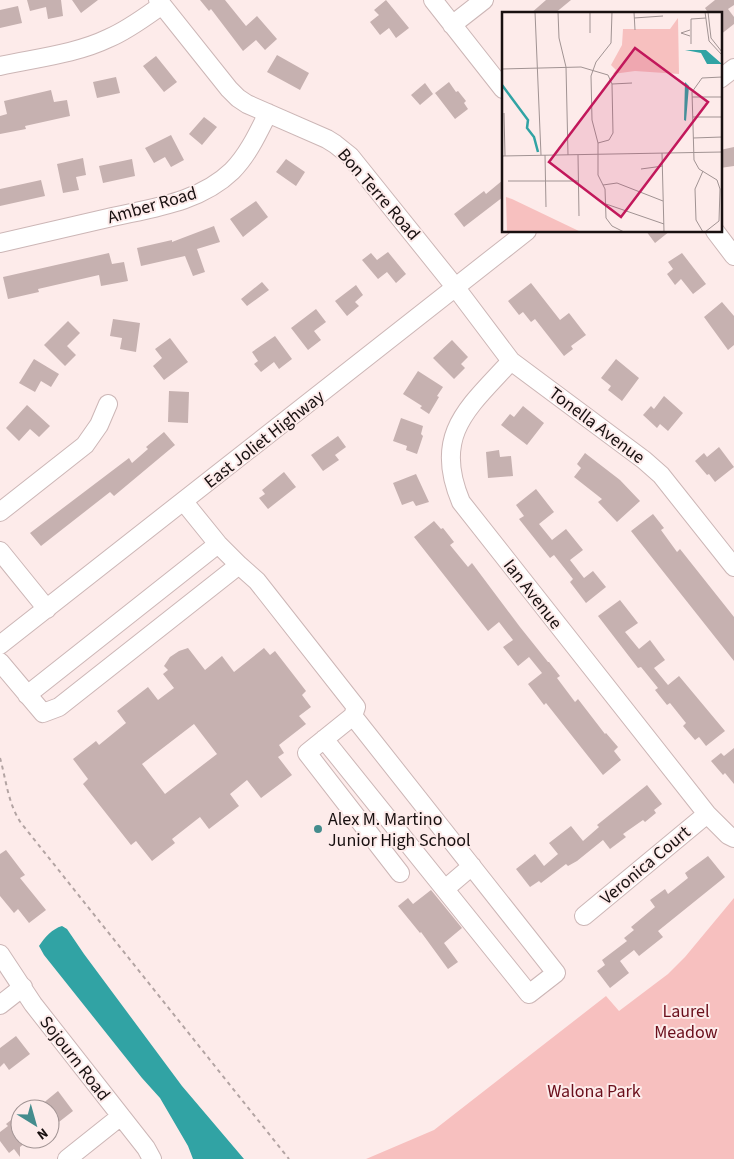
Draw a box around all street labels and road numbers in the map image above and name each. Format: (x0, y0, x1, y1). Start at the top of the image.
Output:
street label: Bon Terre Road (332, 143, 426, 246)
street label: Amber Road (104, 181, 200, 230)
street label: Tonella Avenue (544, 381, 650, 470)
street label: East Joliet Highway (199, 384, 330, 494)
street label: Ian Avenue (497, 554, 568, 635)
street label: Veronica Court (595, 820, 696, 911)
street label: Sojourn Road (33, 1011, 116, 1106)

